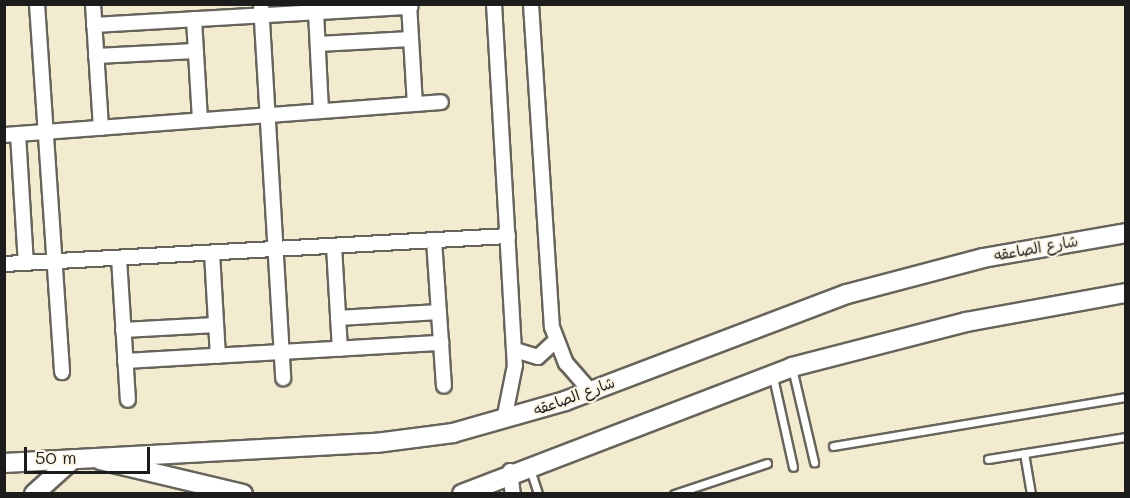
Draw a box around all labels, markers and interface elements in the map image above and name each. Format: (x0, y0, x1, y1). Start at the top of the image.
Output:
street label: شارع الصاعقه (992, 232, 1080, 264)
street label: شارع الصاعقه (531, 373, 617, 419)
scale bar (27, 435, 153, 473)
text: 50 m (35, 445, 77, 469)

